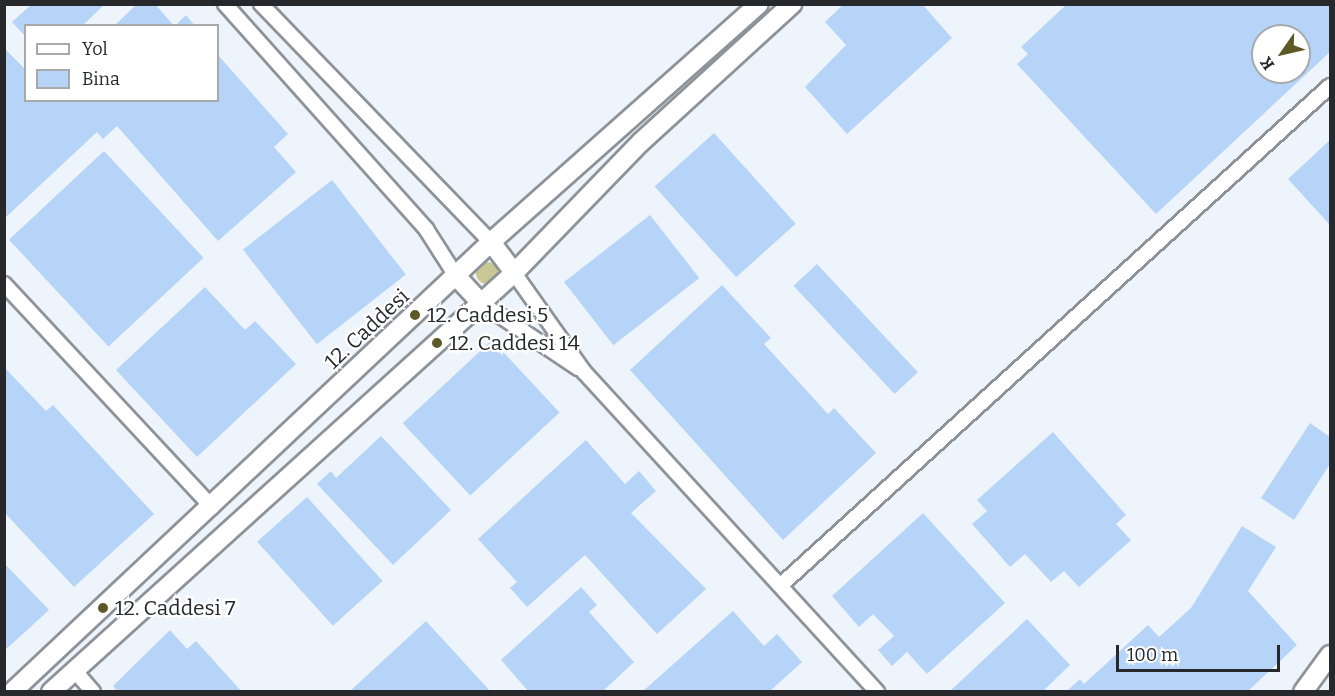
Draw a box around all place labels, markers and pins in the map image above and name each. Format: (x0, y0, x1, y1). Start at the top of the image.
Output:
place label: 12. Caddesi 5 (427, 302, 548, 328)
marker: 12. Caddesi 5 (408, 308, 422, 322)
place label: 12. Caddesi 14 (449, 330, 580, 356)
marker: 12. Caddesi 14 (430, 336, 444, 350)
place label: 12. Caddesi 7 (115, 595, 236, 621)
marker: 12. Caddesi 7 (96, 601, 110, 615)

